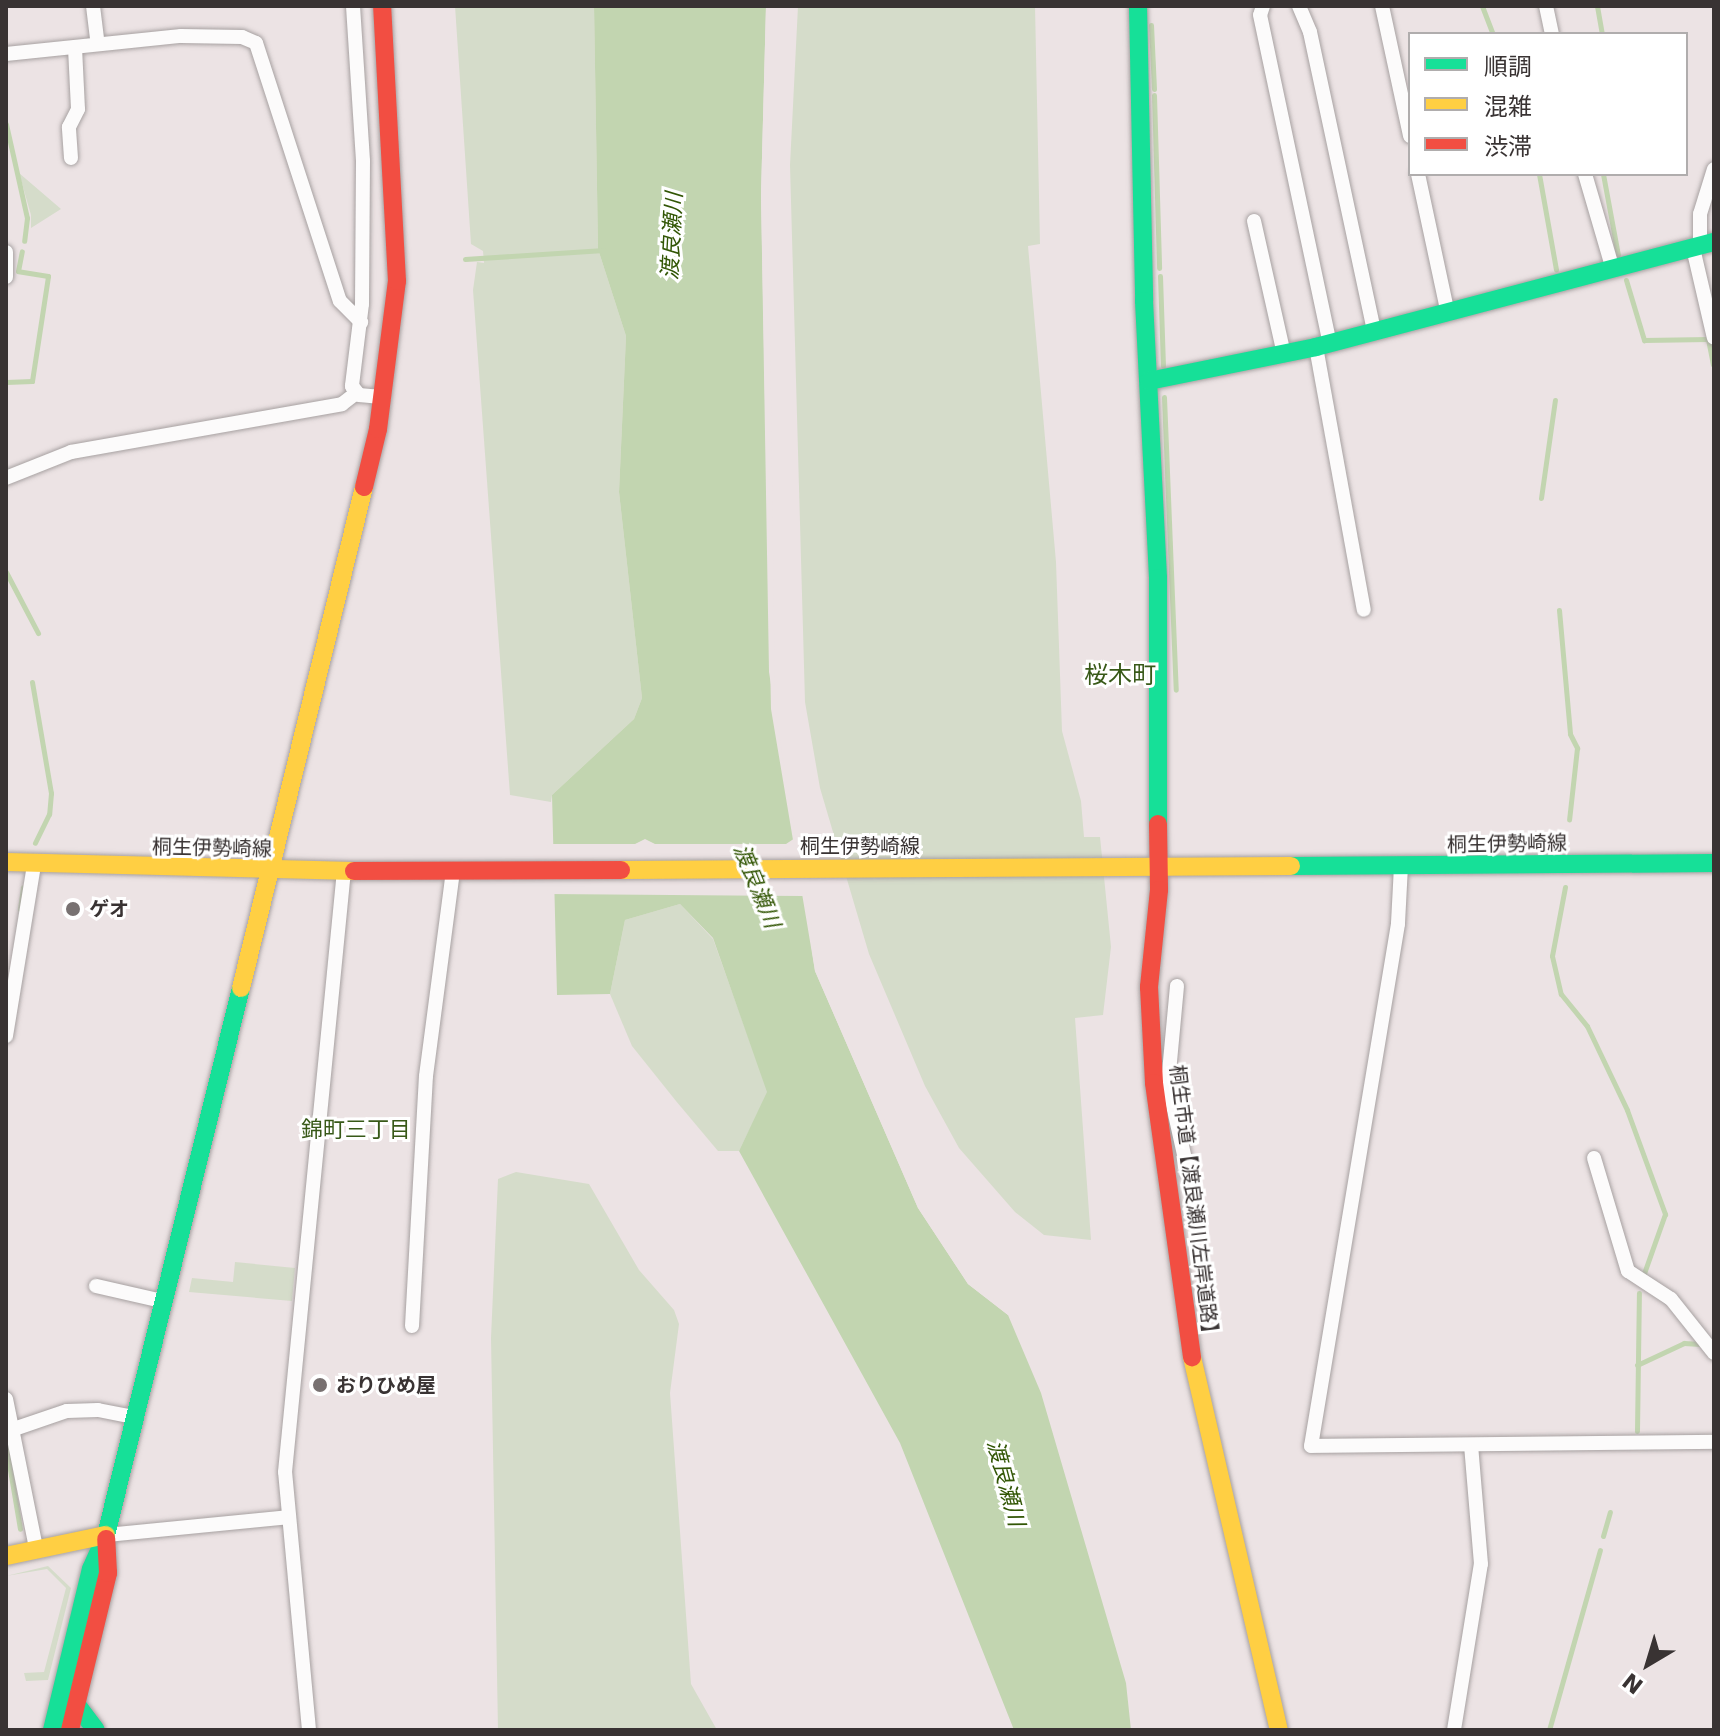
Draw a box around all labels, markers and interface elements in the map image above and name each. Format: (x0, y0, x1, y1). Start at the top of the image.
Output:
legend (1408, 32, 1688, 176)
text: 順調 (1484, 53, 1532, 81)
text: 混雑 (1484, 93, 1532, 121)
text: 渋滞 (1484, 133, 1532, 161)
water label: 渡良瀬川 (657, 191, 687, 281)
district label: 桜木町 (1084, 662, 1156, 690)
street label: 桐生伊勢崎線 (1447, 831, 1567, 857)
street label: 桐生伊勢崎線 (800, 834, 920, 858)
street label: 桐生伊勢崎線 (152, 835, 272, 861)
water label: 渡良瀬川 (728, 840, 786, 932)
place label: ゲオ (89, 897, 129, 921)
marker: ゲオ (64, 900, 82, 918)
street label: 桐生市道【渡良瀬川左岸道路】 (1165, 1064, 1223, 1344)
district label: 錦町三丁目 (301, 1117, 411, 1143)
place label: おりひめ屋 (336, 1373, 436, 1397)
marker: おりひめ屋 (311, 1376, 329, 1394)
water label: 渡良瀬川 (982, 1437, 1030, 1529)
north arrow (1608, 1624, 1688, 1704)
text: N (1618, 1668, 1648, 1699)

